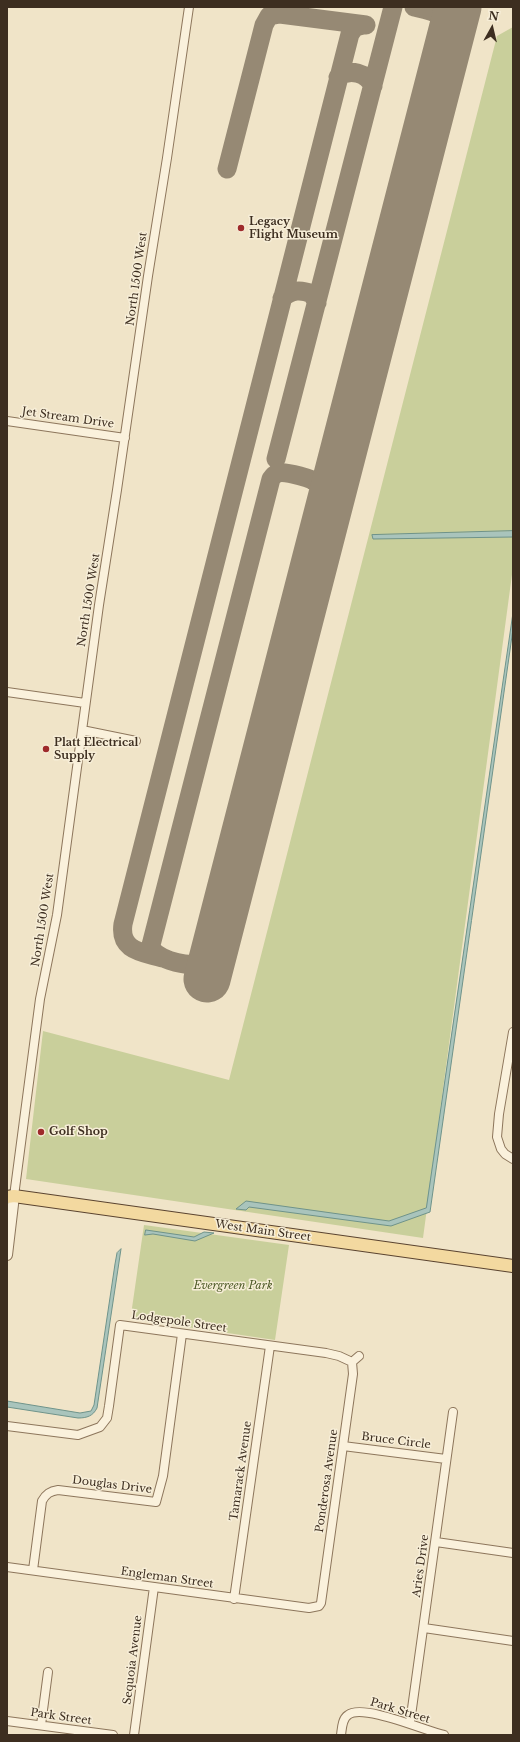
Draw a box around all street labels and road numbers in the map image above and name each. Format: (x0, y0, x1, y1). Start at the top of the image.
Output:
street label: North 1500 West (124, 231, 150, 327)
street label: Jet Stream Drive (21, 405, 115, 431)
street label: North 1500 West (75, 552, 103, 648)
street label: North 1500 West (29, 872, 57, 968)
street label: West Main Street (214, 1218, 312, 1244)
street label: Lodgepole Street (130, 1309, 228, 1335)
street label: Tamarack Avenue (227, 1420, 255, 1522)
street label: Ponderosa Avenue (313, 1428, 341, 1534)
street label: Bruce Circle (361, 1430, 431, 1452)
street label: Douglas Drive (71, 1474, 153, 1496)
street label: Aries Drive (410, 1534, 432, 1598)
street label: Engleman Street (120, 1565, 214, 1591)
street label: Sequoia Avenue (121, 1615, 145, 1705)
street label: Park Street (369, 1696, 431, 1726)
street label: Park Street (29, 1706, 93, 1728)

